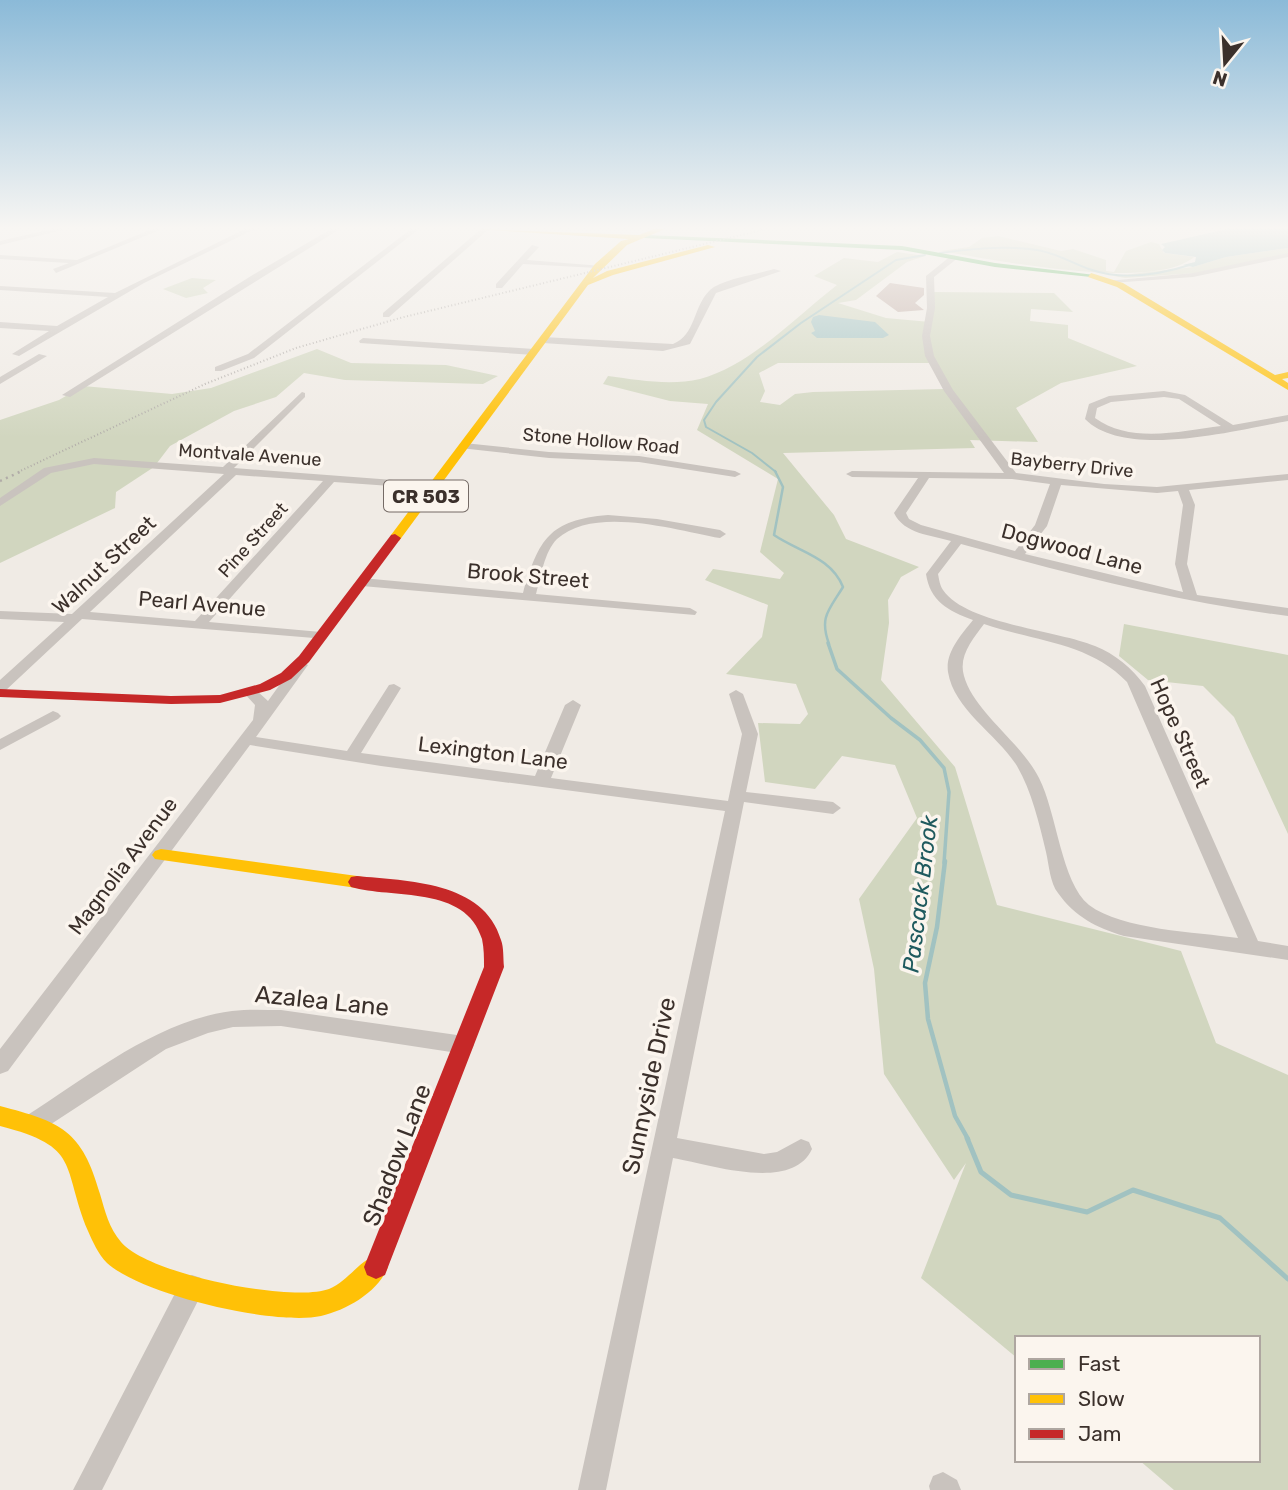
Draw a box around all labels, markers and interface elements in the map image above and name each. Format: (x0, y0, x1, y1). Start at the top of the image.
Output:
north arrow (1190, 28, 1260, 98)
text: N (1210, 66, 1230, 92)
street label: Stone Hollow Road (522, 423, 680, 459)
street label: Montvale Avenue (178, 439, 322, 471)
street label: Bayberry Drive (1010, 448, 1134, 482)
road number: CR 503 (384, 481, 468, 512)
street label: Pine Street (214, 498, 292, 582)
street label: Walnut Street (47, 510, 161, 619)
street label: Dogwood Lane (999, 518, 1146, 579)
street label: Brook Street (466, 558, 590, 593)
street label: Pearl Avenue (137, 585, 267, 622)
street label: Hope Street (1145, 674, 1216, 791)
street label: Lexington Lane (417, 731, 569, 774)
street label: Magnolia Avenue (63, 792, 182, 939)
water label: Pascack Brook (896, 813, 944, 974)
street label: Azalea Lane (254, 980, 390, 1022)
street label: Sunnyside Drive (617, 995, 681, 1177)
street label: Shadow Lane (357, 1080, 437, 1230)
legend (1015, 1336, 1260, 1462)
text: Fast (1078, 1351, 1120, 1376)
text: Slow (1078, 1386, 1125, 1411)
text: Jam (1078, 1421, 1122, 1446)

